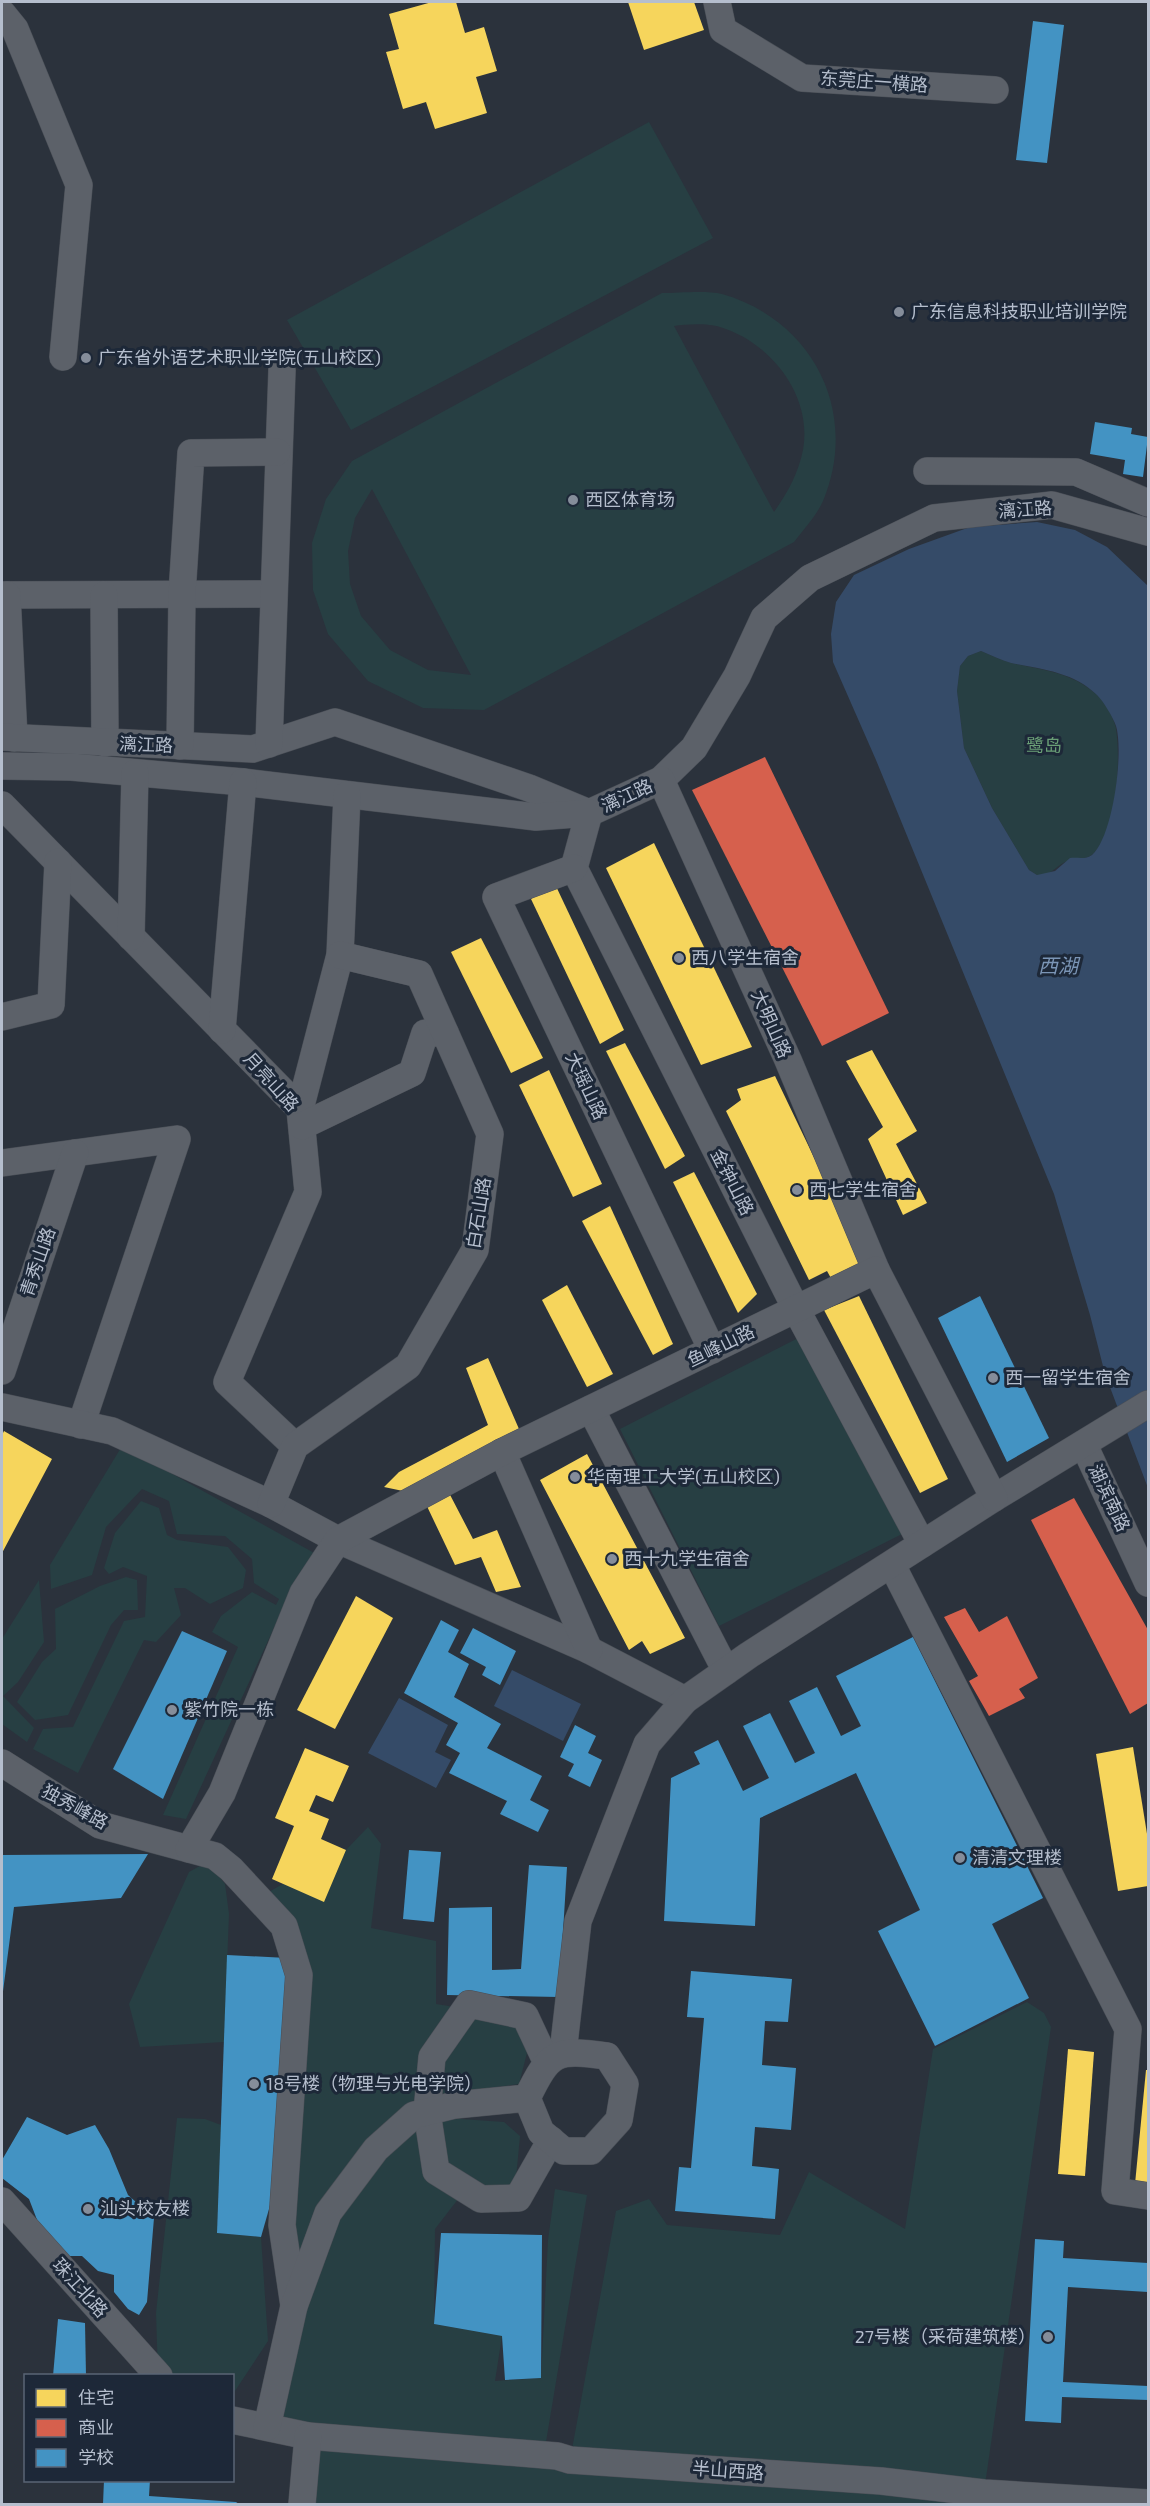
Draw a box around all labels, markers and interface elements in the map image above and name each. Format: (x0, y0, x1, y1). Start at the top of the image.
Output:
street label: 东莞庄一横路 (819, 66, 929, 96)
place label: 广东信息科技职业培训学院 (911, 300, 1127, 322)
marker: 广东信息科技职业培训学院 (892, 305, 906, 319)
place label: 广东省外语艺术职业学院(五山校区) (98, 346, 381, 368)
marker: 广东省外语艺术职业学院(五山校区) (79, 351, 93, 365)
place label: 西区体育场 (585, 488, 675, 510)
marker: 西区体育场 (566, 493, 580, 507)
street label: 漓江路 (997, 496, 1053, 522)
street label: 漓江路 (119, 732, 173, 756)
park label: 鹭岛 (1026, 734, 1062, 756)
street label: 漓江路 (597, 774, 656, 816)
place label: 西八学生宿舍 (691, 946, 799, 968)
marker: 西八学生宿舍 (672, 951, 686, 965)
water label: 西湖 (1038, 953, 1081, 977)
street label: 大明山路 (747, 986, 797, 1061)
street label: 月亮山路 (239, 1047, 304, 1115)
street label: 大瑶山路 (562, 1048, 612, 1123)
street label: 金钟山路 (707, 1144, 759, 1219)
street label: 白石山路 (462, 1176, 495, 1250)
place label: 西七学生宿舍 (809, 1178, 917, 1200)
marker: 西七学生宿舍 (790, 1183, 804, 1197)
street label: 青秀山路 (15, 1224, 59, 1299)
street label: 鱼峰山路 (683, 1319, 758, 1371)
place label: 西一留学生宿舍 (1005, 1366, 1131, 1388)
marker: 西一留学生宿舍 (986, 1371, 1000, 1385)
street label: 湖滨南路 (1085, 1460, 1135, 1535)
place label: 华南理工大学(五山校区) (587, 1465, 780, 1487)
marker: 华南理工大学(五山校区) (568, 1470, 582, 1484)
place label: 西十九学生宿舍 (624, 1547, 750, 1569)
marker: 西十九学生宿舍 (605, 1552, 619, 1566)
place label: 紫竹院一栋 (184, 1698, 274, 1720)
marker: 紫竹院一栋 (165, 1703, 179, 1717)
street label: 独秀峰路 (39, 1779, 112, 1833)
place label: 清清文理楼 (972, 1846, 1062, 1868)
marker: 清清文理楼 (953, 1851, 967, 1865)
place label: 18号楼（物理与光电学院） (266, 2072, 482, 2094)
marker: 18号楼（物理与光电学院） (247, 2077, 261, 2091)
place label: 汕头校友楼 (100, 2197, 190, 2219)
marker: 汕头校友楼 (81, 2202, 95, 2216)
street label: 珠江北路 (48, 2253, 113, 2321)
place label: 27号楼（采荷建筑楼） (855, 2325, 1036, 2347)
marker: 27号楼（采荷建筑楼） (1041, 2330, 1055, 2344)
legend (24, 2374, 234, 2482)
text: 住宅 (78, 2386, 114, 2408)
text: 商业 (78, 2416, 114, 2438)
text: 学校 (78, 2446, 114, 2468)
street label: 半山西路 (691, 2457, 765, 2483)

